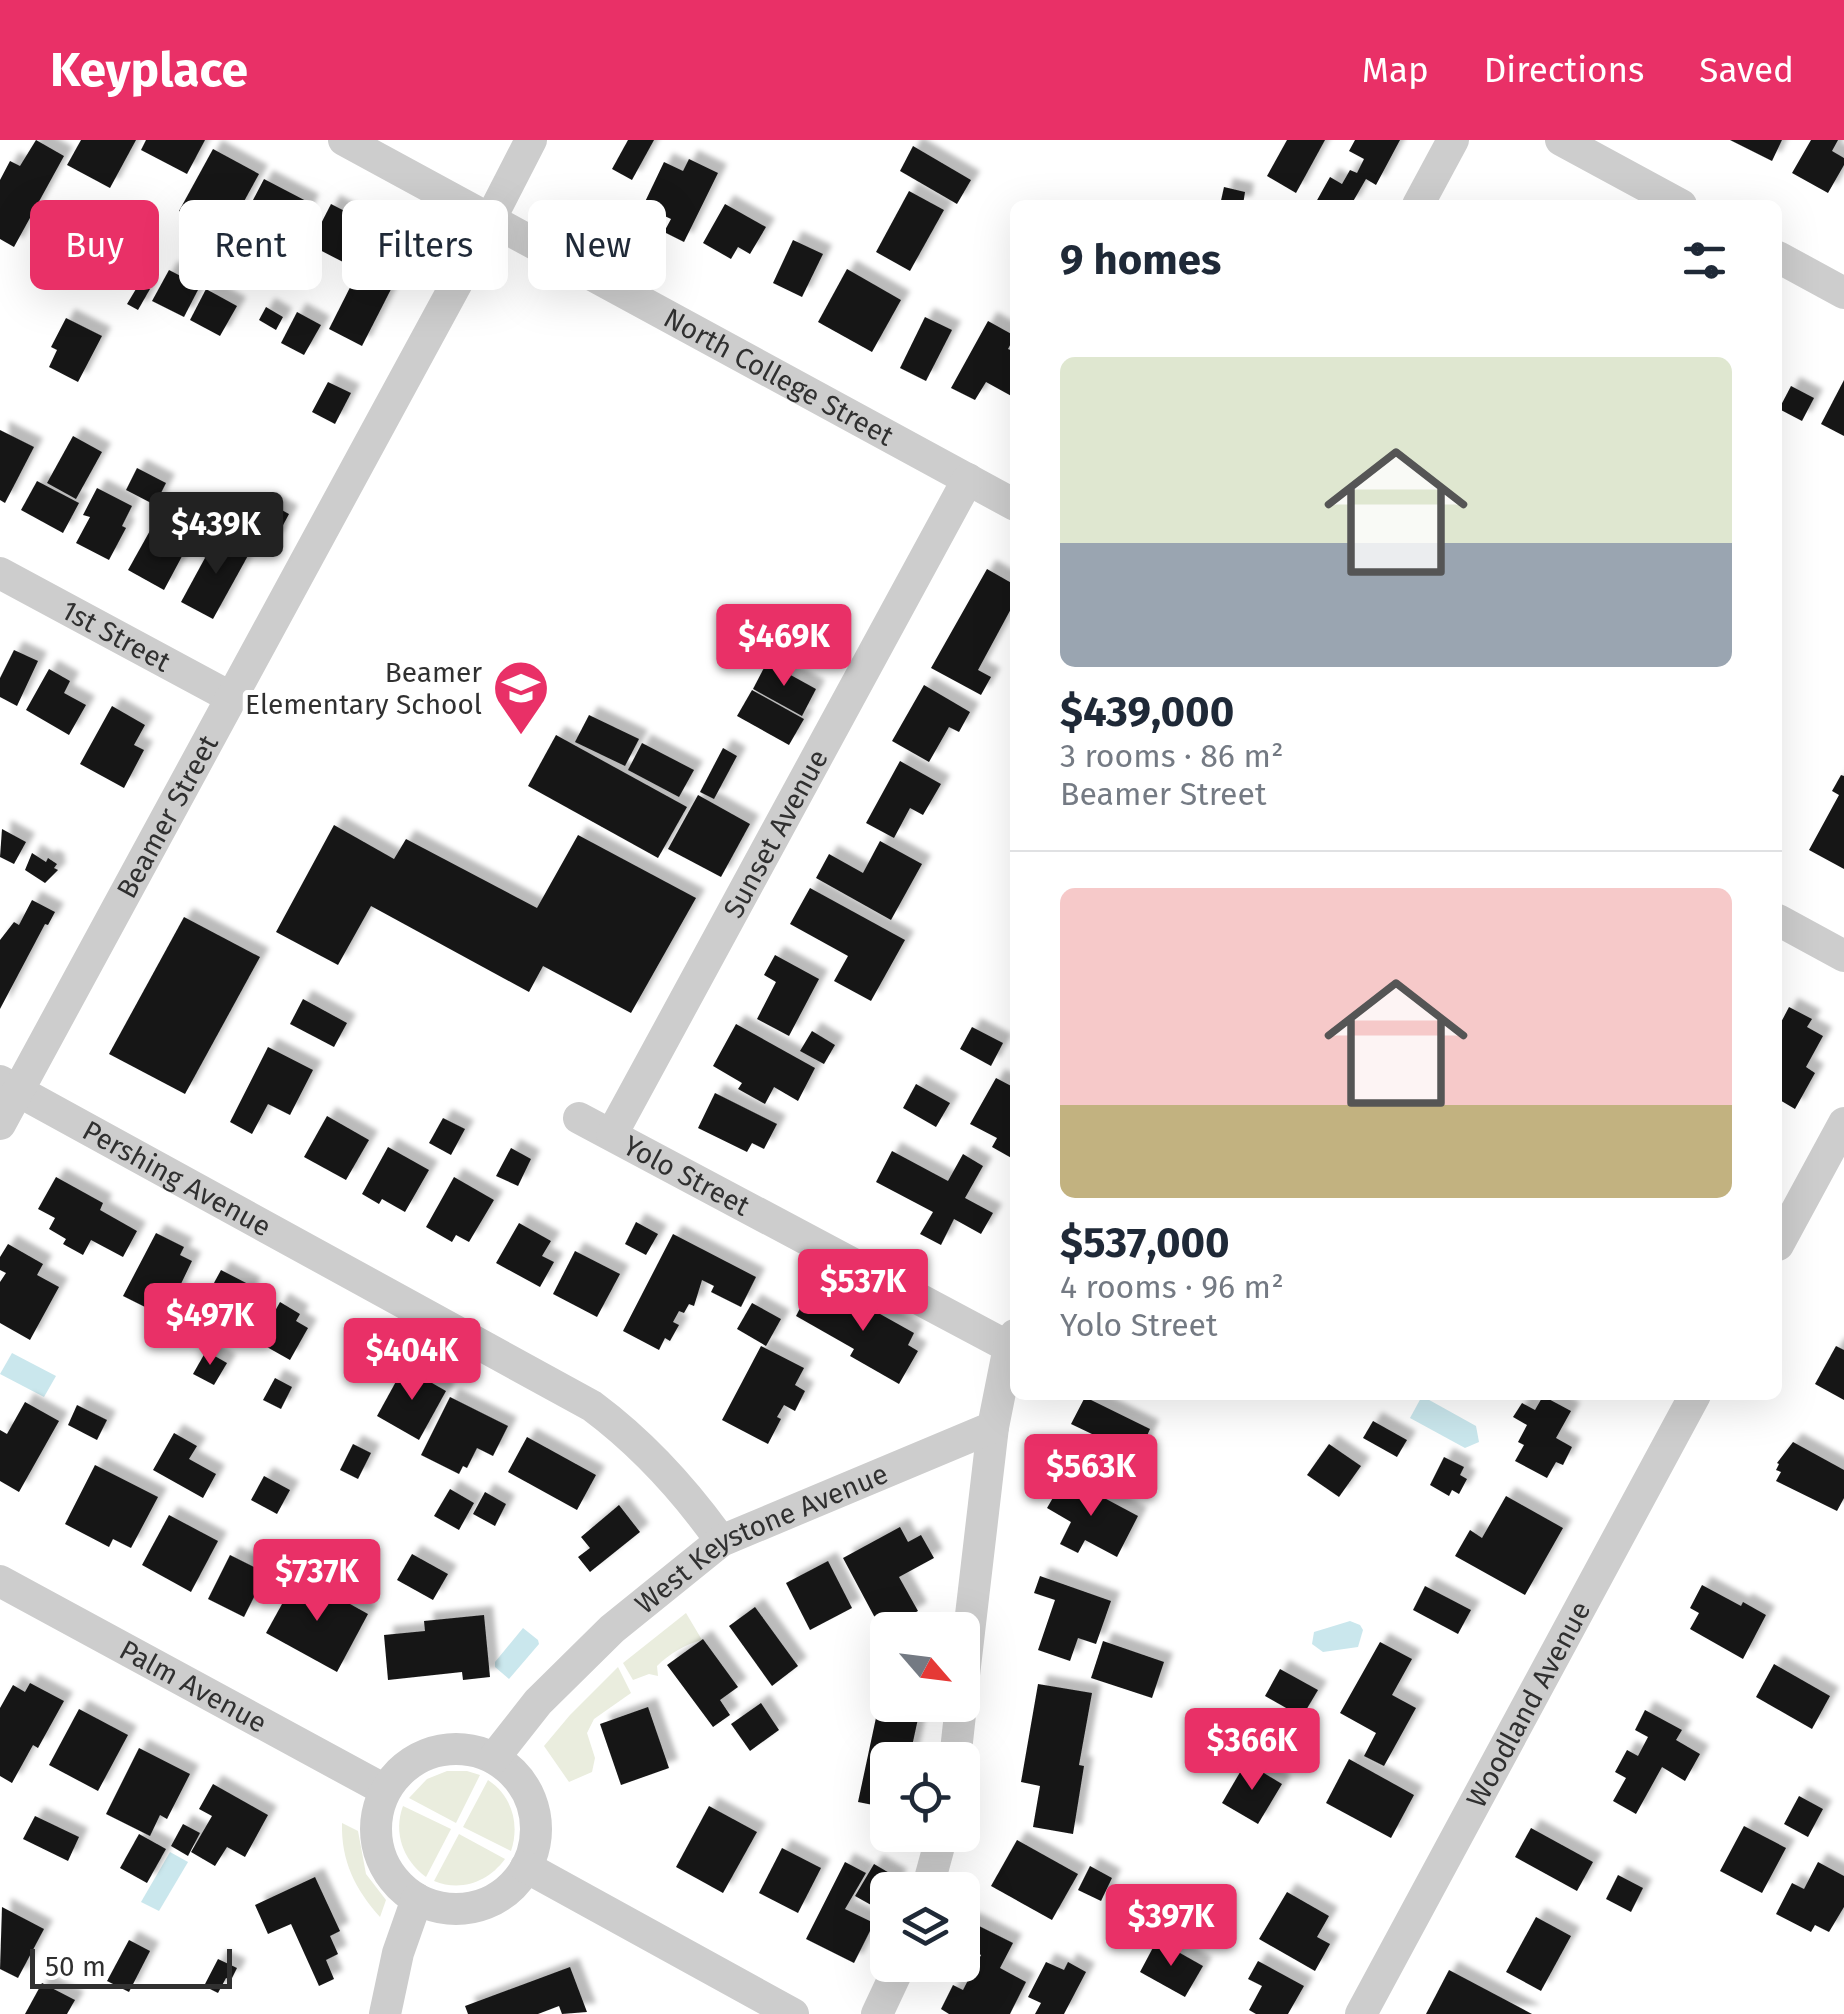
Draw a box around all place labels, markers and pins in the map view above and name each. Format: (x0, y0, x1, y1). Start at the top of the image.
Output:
pin: $439K (146, 492, 286, 577)
pin: $469K (714, 604, 854, 689)
place label: Beamer Elementary School (245, 656, 482, 721)
school or university icon: Beamer Elementary School (491, 658, 551, 737)
pin: $537K (793, 1249, 933, 1334)
pin: $497K (140, 1283, 280, 1368)
pin: $404K (342, 1318, 482, 1403)
pin: $563K (1021, 1434, 1161, 1519)
pin: $737K (247, 1539, 387, 1624)
pin: $366K (1182, 1708, 1322, 1793)
pin: $397K (1101, 1884, 1241, 1969)

